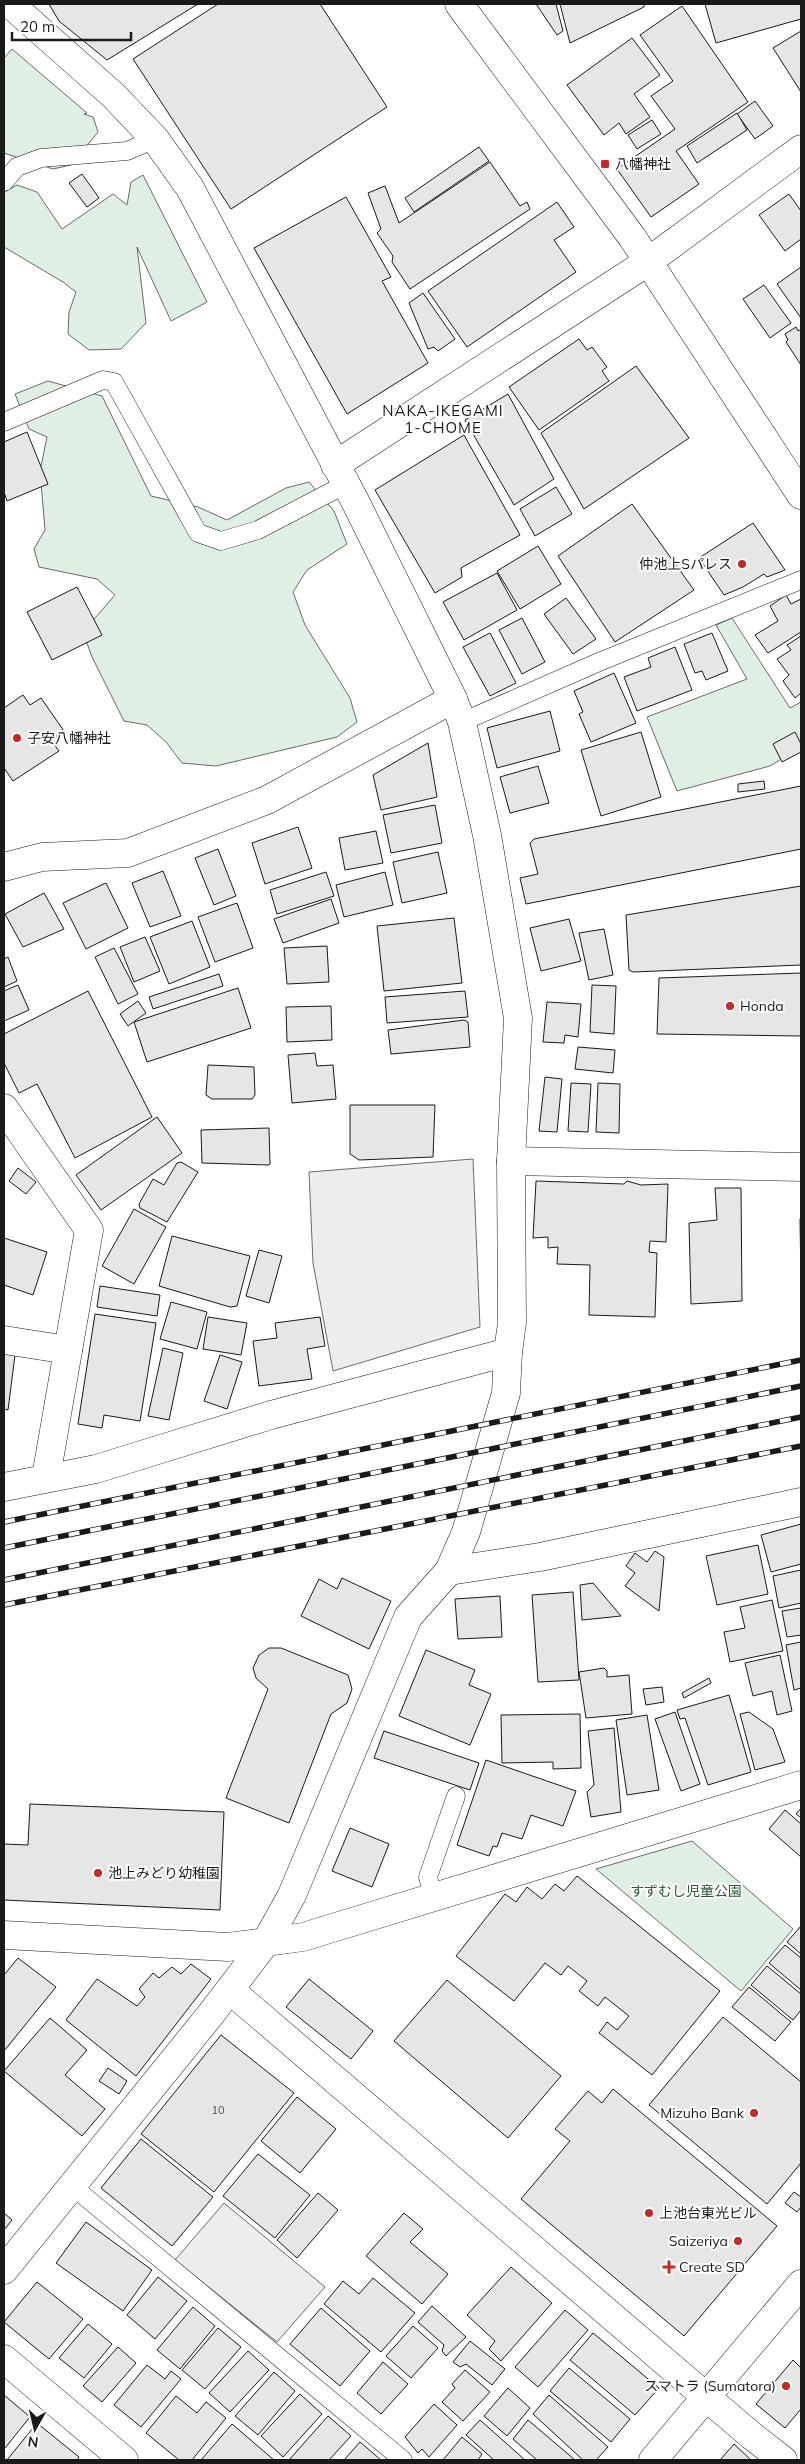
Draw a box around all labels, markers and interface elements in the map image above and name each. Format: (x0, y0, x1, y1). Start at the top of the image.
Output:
scale bar (12, 10, 131, 42)
text: 20 m (20, 17, 55, 36)
place label: 八幡神社 (615, 155, 671, 173)
marker: 八幡神社 (599, 158, 611, 170)
district label: NAKA-IKEGAMI 1-CHOME (382, 401, 504, 437)
place label: 仲池上Sパレス (639, 555, 732, 573)
marker: 仲池上Sパレス (736, 558, 748, 570)
place label: 子安八幡神社 (27, 729, 111, 747)
marker: 子安八幡神社 (11, 732, 23, 744)
place label: Honda (740, 997, 784, 1015)
marker: Honda (724, 1000, 736, 1012)
place label: 池上みどり幼稚園 (108, 1864, 220, 1882)
marker: 池上みどり幼稚園 (92, 1867, 104, 1879)
park label: すずむし児童公園 (630, 1882, 742, 1900)
house number: 10 (211, 2103, 225, 2117)
place label: Mizuho Bank (660, 2104, 745, 2122)
marker: Mizuho Bank (748, 2107, 760, 2119)
place label: 上池台東光ビル (659, 2204, 757, 2222)
marker: 上池台東光ビル (643, 2207, 655, 2219)
place label: Saizeriya (669, 2232, 728, 2250)
marker: Saizeriya (732, 2235, 744, 2247)
place label: Create SD (679, 2258, 745, 2276)
marker: Create SD (663, 2261, 675, 2273)
place label: スマトラ (Sumatora) (644, 2377, 776, 2395)
marker: スマトラ (Sumatora) (780, 2380, 792, 2392)
north arrow (10, 2404, 60, 2454)
text: N (27, 2432, 40, 2452)

